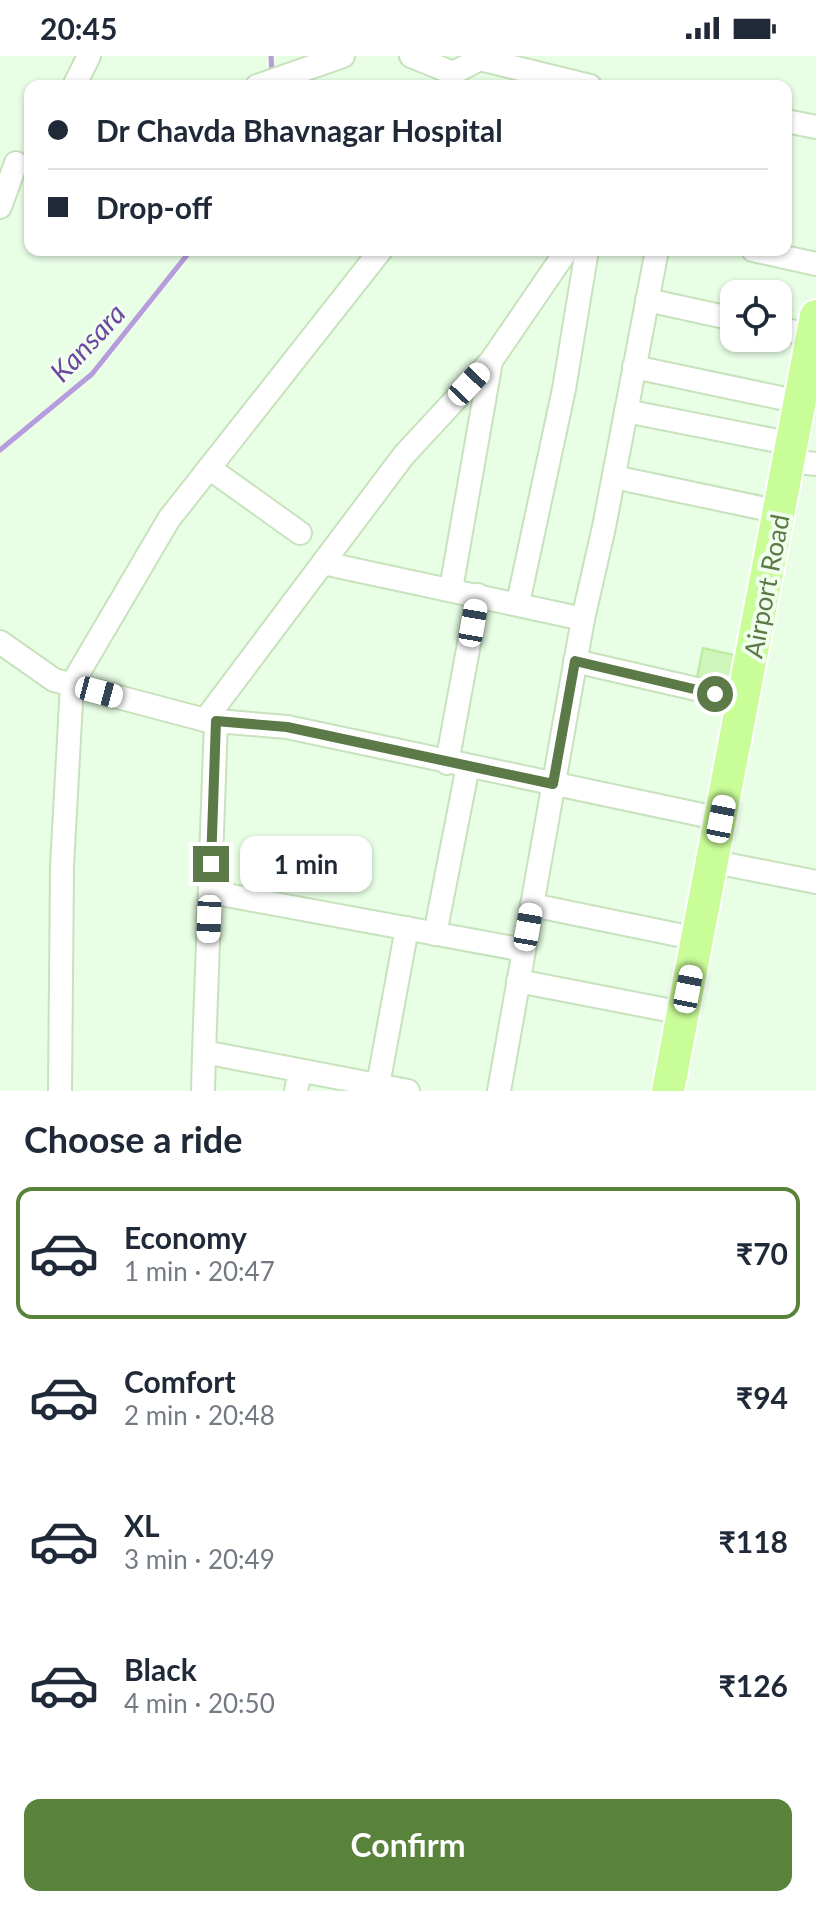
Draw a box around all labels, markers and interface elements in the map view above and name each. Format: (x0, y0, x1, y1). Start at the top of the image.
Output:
text: 20:45 (40, 10, 117, 46)
text: Dr Chavda Bhavnagar Hospital (96, 112, 503, 148)
text: Drop-off (96, 189, 212, 225)
map controls (720, 280, 792, 352)
button: locate (720, 280, 792, 352)
water label: Kansara (42, 296, 132, 388)
car (444, 358, 494, 410)
street label: Airport Road (736, 511, 796, 661)
car (457, 597, 489, 649)
car (73, 674, 125, 710)
route start (697, 676, 733, 712)
car (705, 793, 737, 845)
callout: 1 min (239, 836, 371, 892)
route end (193, 846, 229, 882)
text: 1 min (274, 848, 338, 880)
car (196, 895, 222, 943)
car (512, 901, 544, 953)
car (672, 963, 704, 1015)
text: Choose a ride (24, 1117, 243, 1161)
icon: car (28, 1217, 100, 1289)
text: Economy (124, 1219, 247, 1255)
text: ₹70 (736, 1235, 788, 1271)
text: 1 min · 20:47 (124, 1255, 275, 1287)
icon: car (28, 1361, 100, 1433)
text: Comfort (124, 1363, 236, 1399)
text: ₹94 (736, 1379, 788, 1415)
text: 2 min · 20:48 (124, 1399, 275, 1431)
icon: car (28, 1505, 100, 1577)
text: XL (124, 1507, 160, 1543)
text: ₹118 (718, 1523, 788, 1559)
text: 3 min · 20:49 (124, 1543, 275, 1575)
icon: car (28, 1649, 100, 1721)
text: Black (124, 1651, 197, 1687)
text: ₹126 (718, 1667, 788, 1703)
text: 4 min · 20:50 (124, 1687, 275, 1719)
button: Confirm (24, 1799, 792, 1891)

